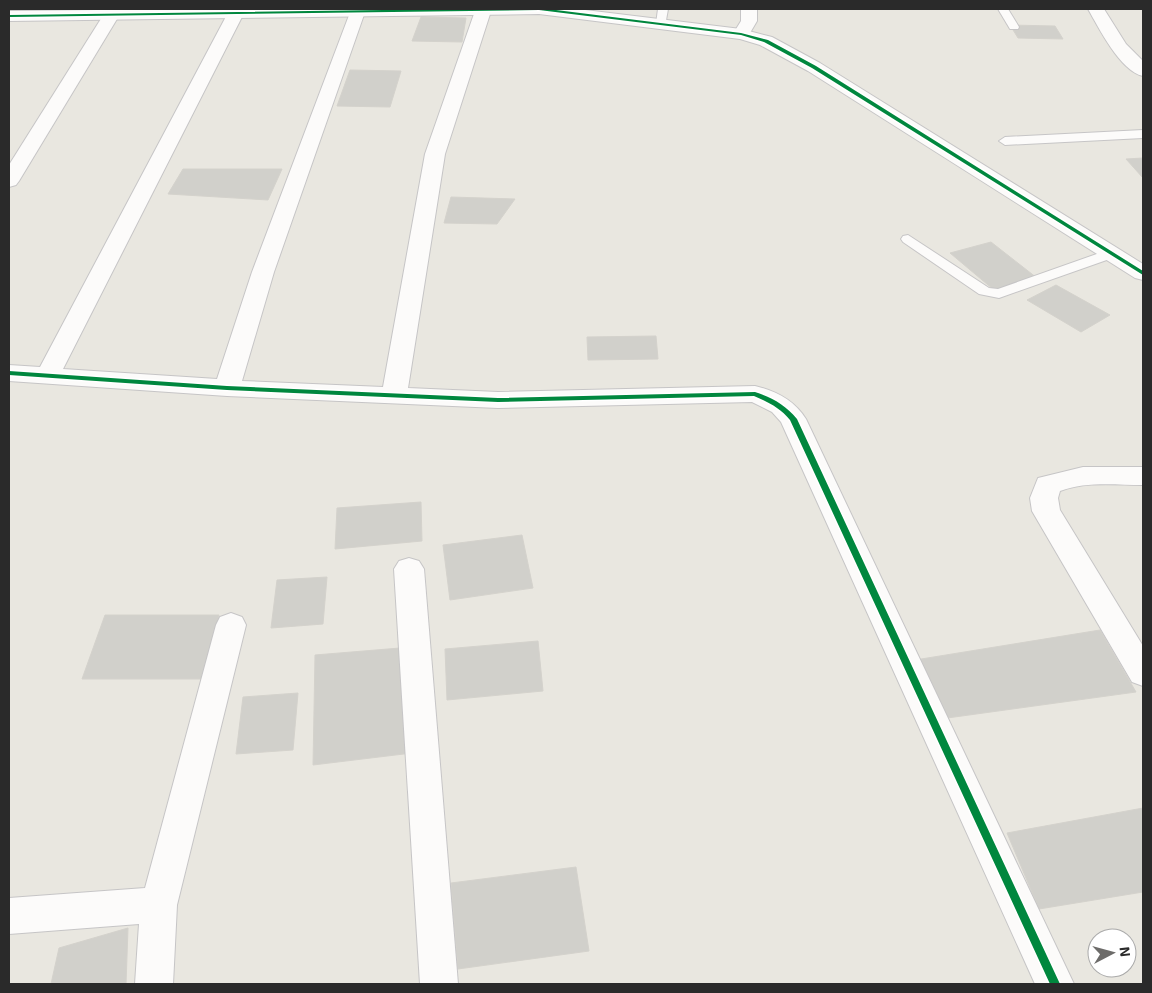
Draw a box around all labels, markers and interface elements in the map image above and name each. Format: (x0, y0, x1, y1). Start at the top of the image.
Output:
north arrow (1087, 928, 1137, 978)
text: N (1116, 946, 1134, 958)

